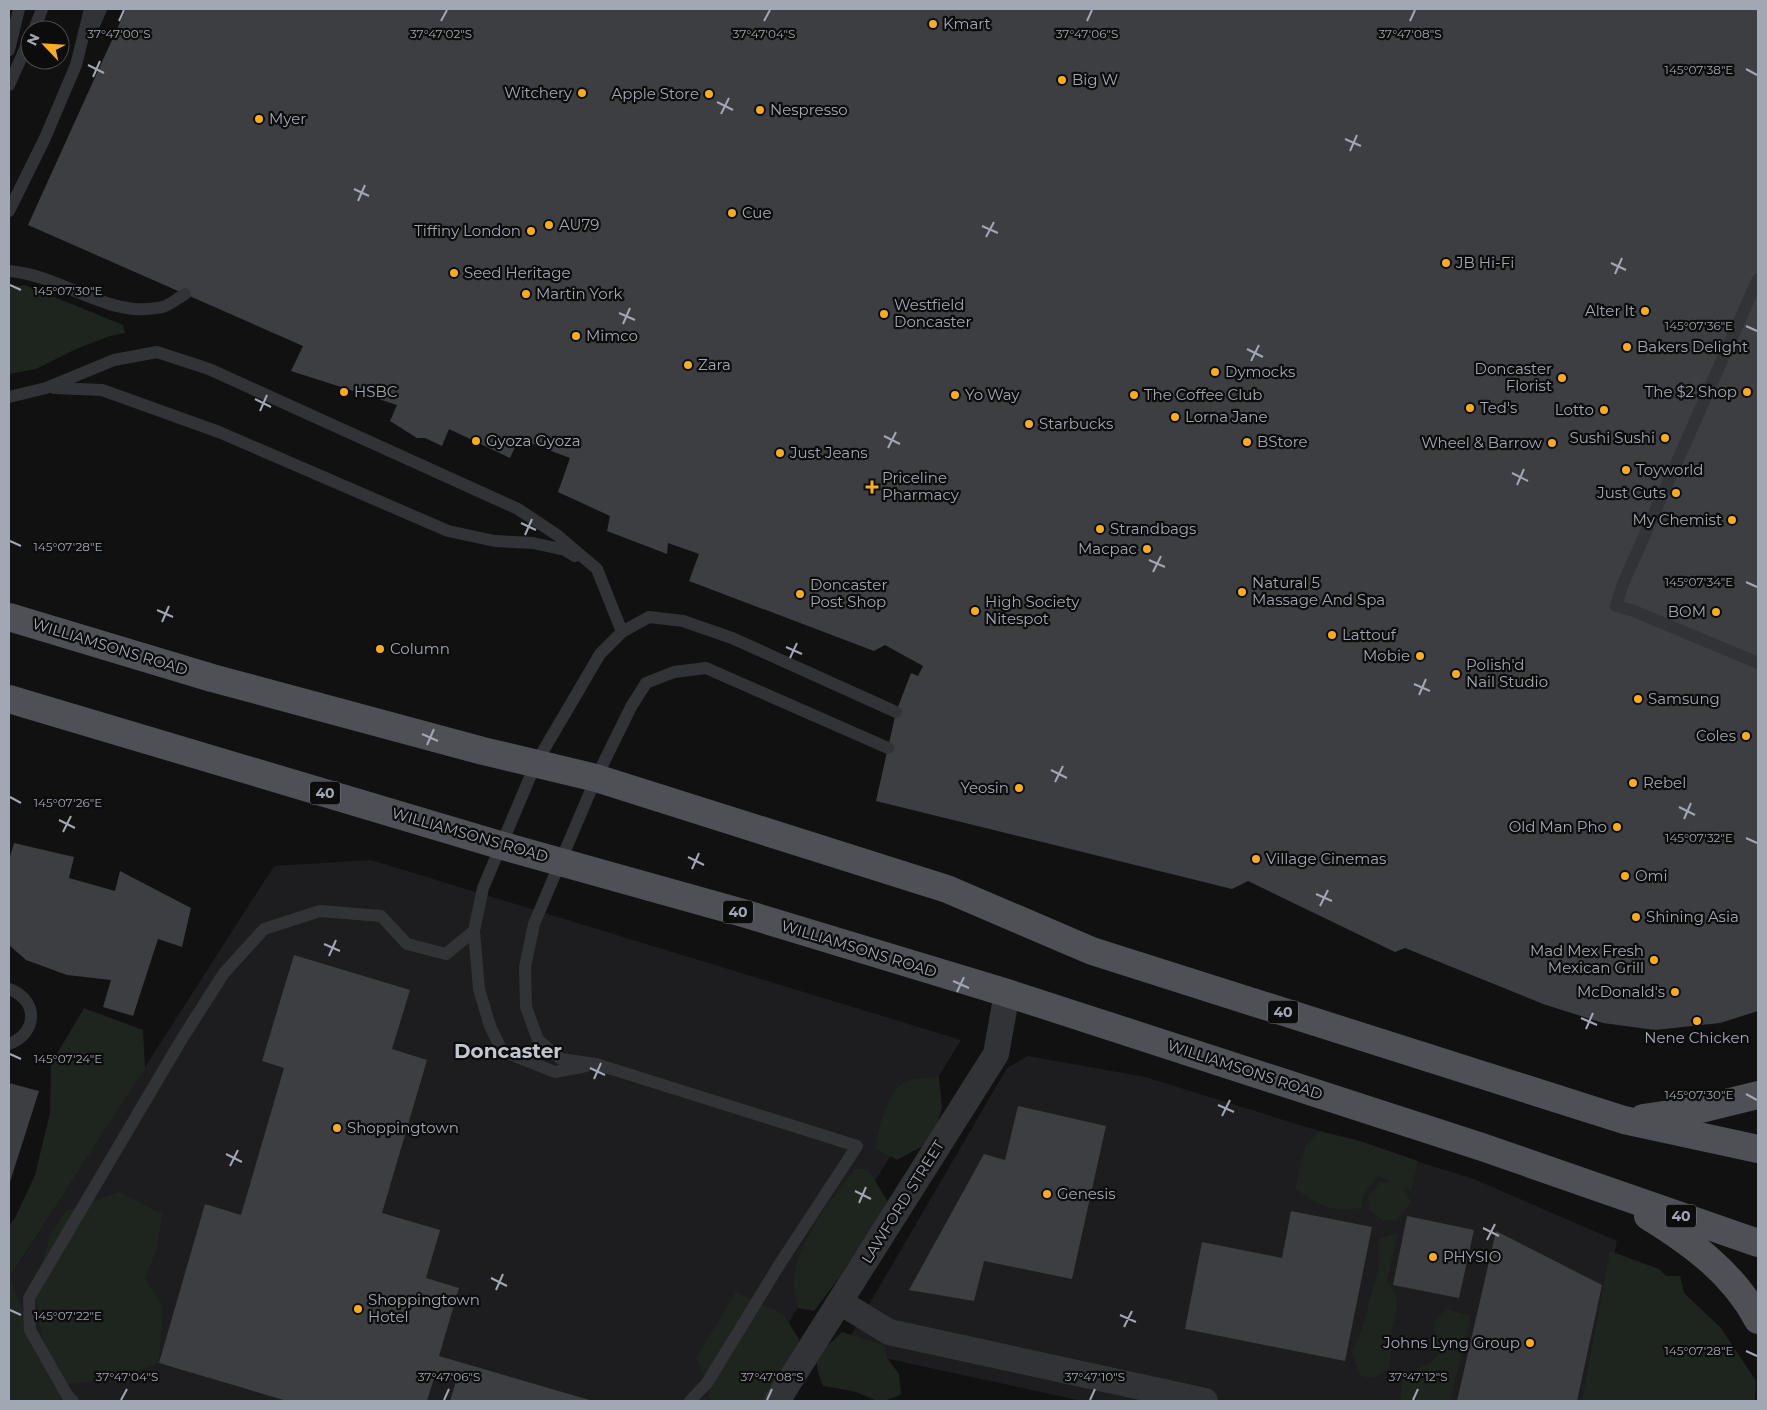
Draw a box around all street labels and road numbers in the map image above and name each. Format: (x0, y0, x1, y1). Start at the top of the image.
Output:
street label: WILLIAMSONS ROAD (30, 614, 190, 679)
road number: 40 (310, 781, 340, 804)
street label: WILLIAMSONS ROAD (390, 803, 551, 866)
road number: 40 (723, 900, 753, 924)
street label: WILLIAMSONS ROAD (779, 916, 939, 981)
road number: 40 (1268, 1000, 1298, 1024)
street label: WILLIAMSONS ROAD (1165, 1035, 1325, 1104)
street label: LAWFORD STREET (857, 1136, 948, 1267)
road number: 40 (1666, 1204, 1696, 1228)

